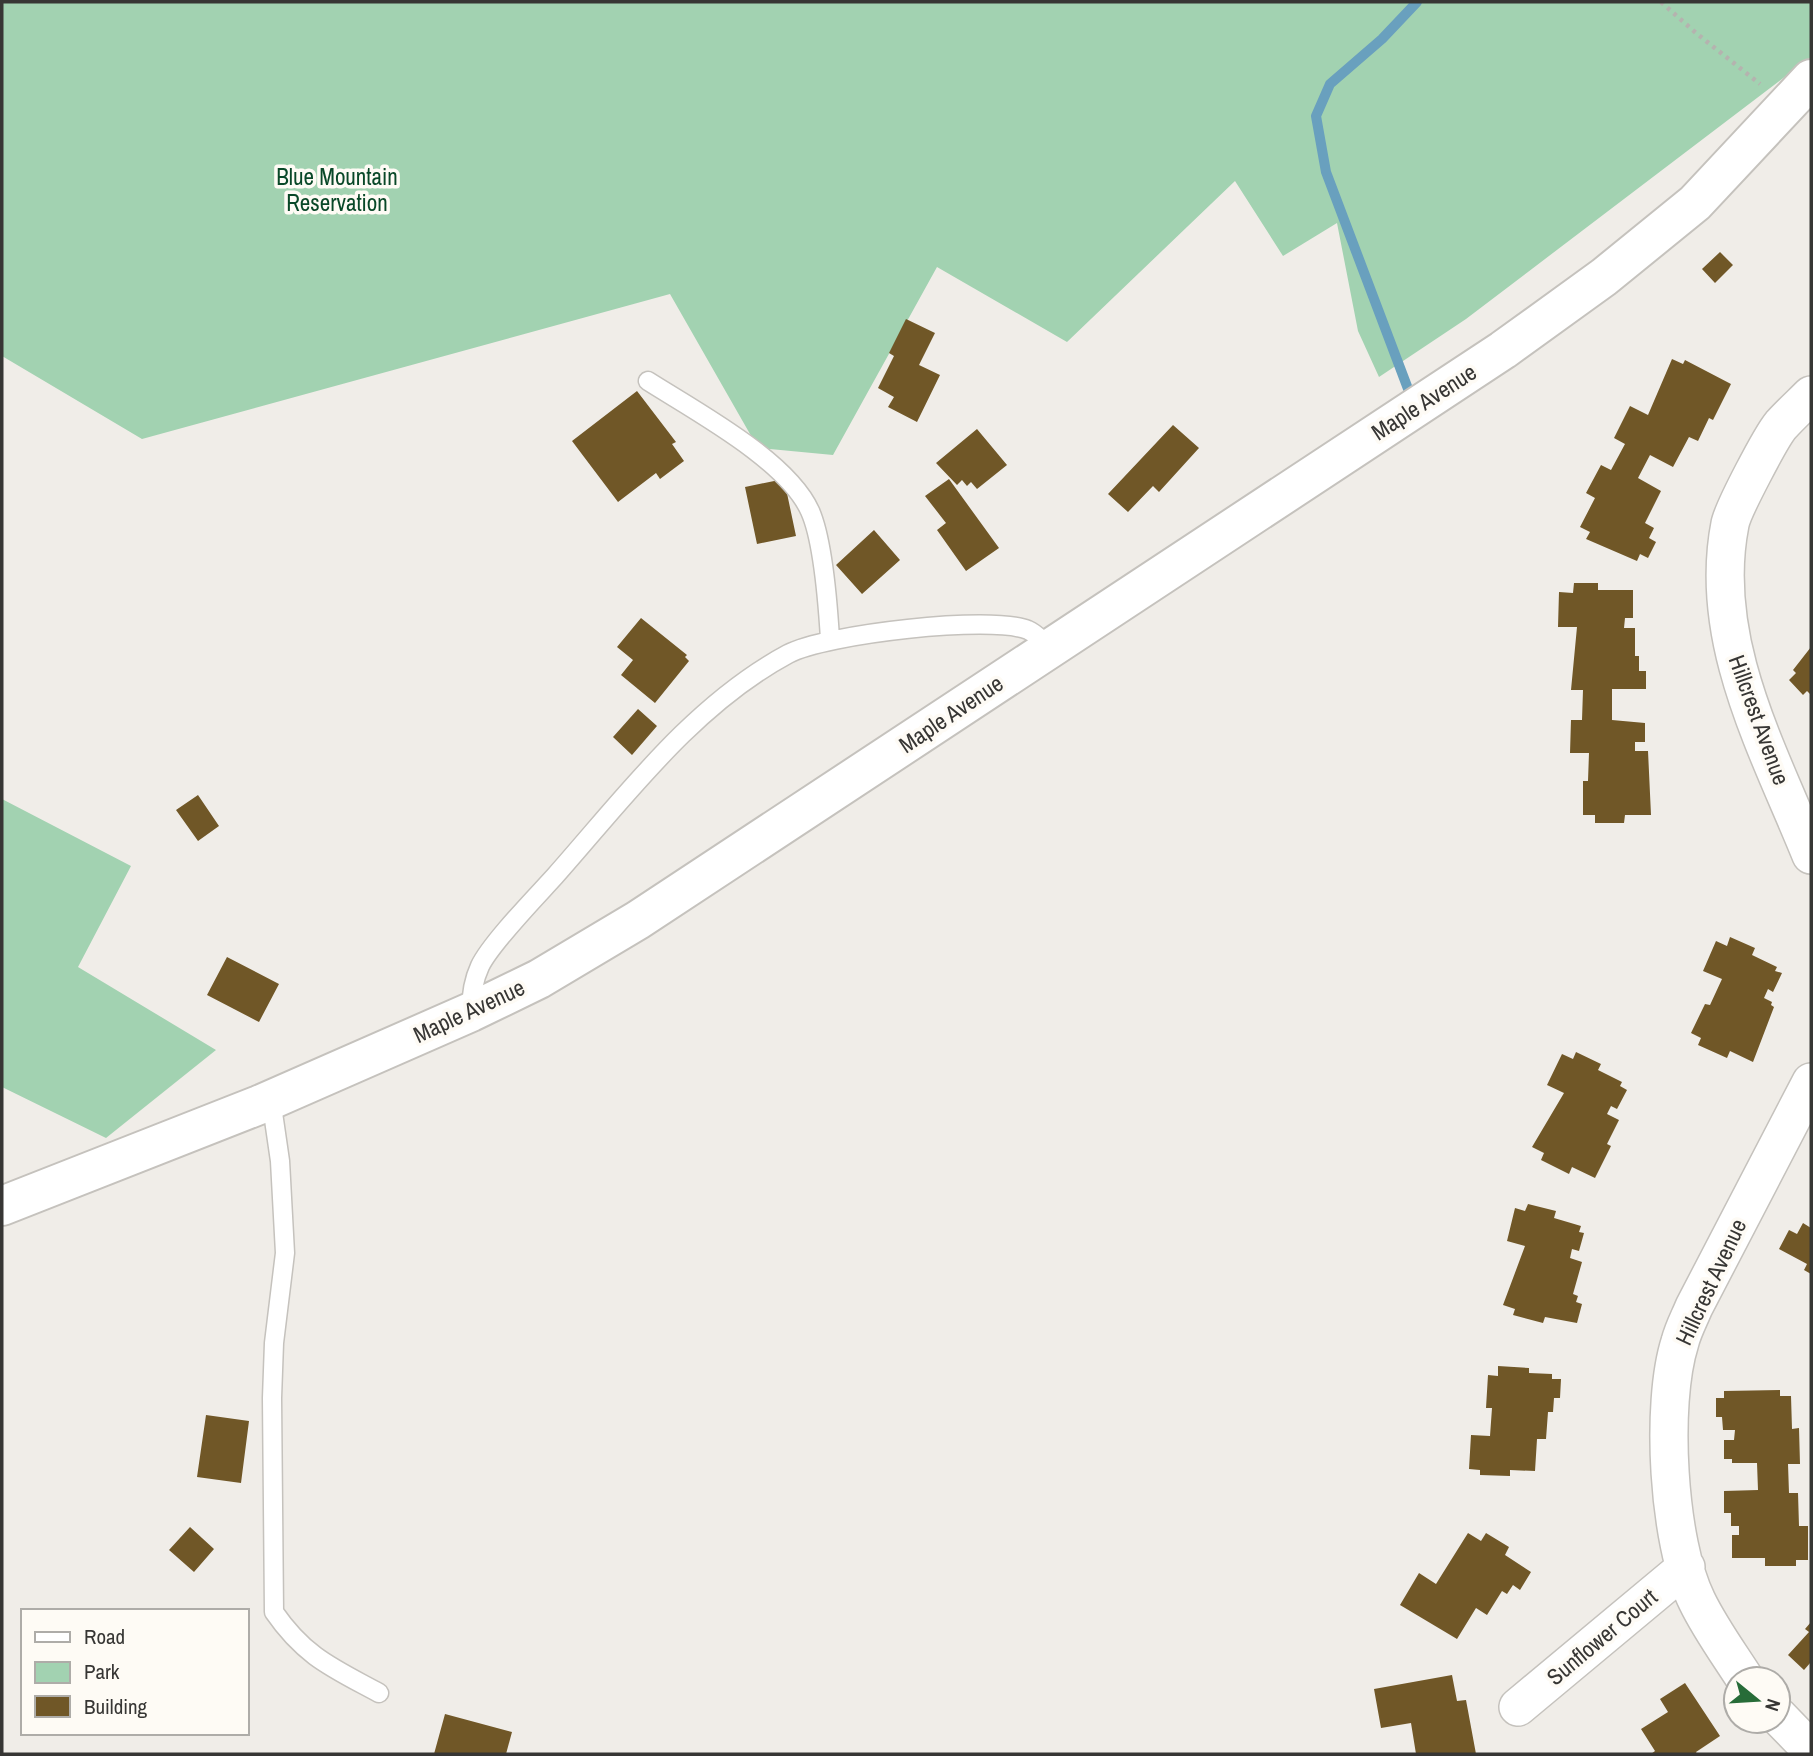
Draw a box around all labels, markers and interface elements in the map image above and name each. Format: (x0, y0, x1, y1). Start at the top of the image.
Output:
park label: Blue Mountain Reservation (276, 161, 398, 218)
street label: Maple Avenue (1365, 356, 1482, 447)
street label: Hillcrest Avenue (1722, 651, 1797, 789)
street label: Maple Avenue (893, 667, 1009, 760)
street label: Maple Avenue (408, 971, 529, 1050)
street label: Hillcrest Avenue (1668, 1214, 1753, 1350)
street label: Sunflower Court (1540, 1581, 1663, 1692)
legend (21, 1609, 248, 1735)
text: Road (84, 1622, 125, 1651)
text: Park (84, 1657, 120, 1686)
north arrow (1722, 1665, 1792, 1735)
text: Building (84, 1692, 148, 1721)
text: N (1759, 1696, 1787, 1715)

